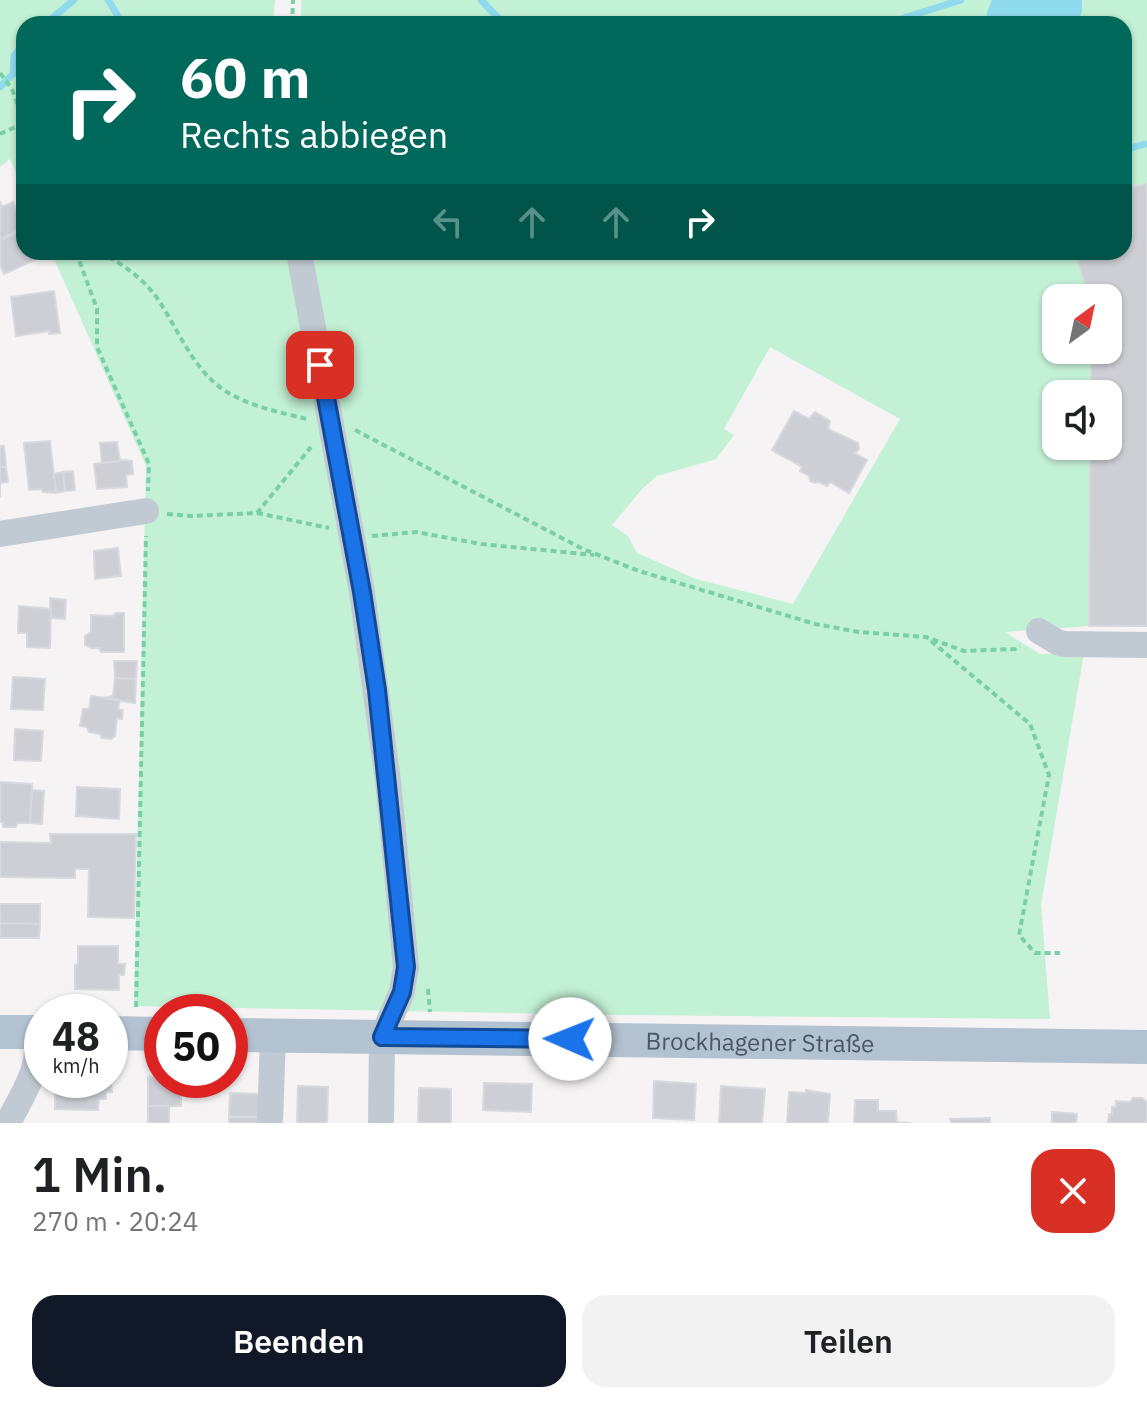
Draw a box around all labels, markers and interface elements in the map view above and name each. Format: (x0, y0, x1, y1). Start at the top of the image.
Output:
text: 60 m (180, 41, 310, 113)
icon: right (48, 48, 152, 152)
text: Rechts abbiegen (180, 111, 448, 158)
icon: left (426, 200, 470, 244)
icon: ahead (510, 200, 554, 244)
icon: ahead (594, 200, 638, 244)
icon: right (678, 200, 722, 244)
north arrow (1042, 284, 1122, 364)
map controls (1042, 284, 1122, 460)
pin (286, 331, 354, 399)
icon: arrive (298, 343, 342, 387)
button: sound (1042, 380, 1122, 460)
speed limit sign: 50 (144, 994, 248, 1098)
position arrow (528, 997, 612, 1081)
text: 48 (52, 1010, 100, 1062)
street label: Brockhagener Straße (645, 1024, 874, 1059)
text: km/h (52, 1052, 100, 1079)
text: 1 Min. (32, 1143, 167, 1205)
button: close (1031, 1149, 1115, 1233)
text: 270 m · 20:24 (32, 1204, 198, 1238)
button: Beenden (32, 1295, 566, 1387)
button: Teilen (582, 1295, 1115, 1387)

